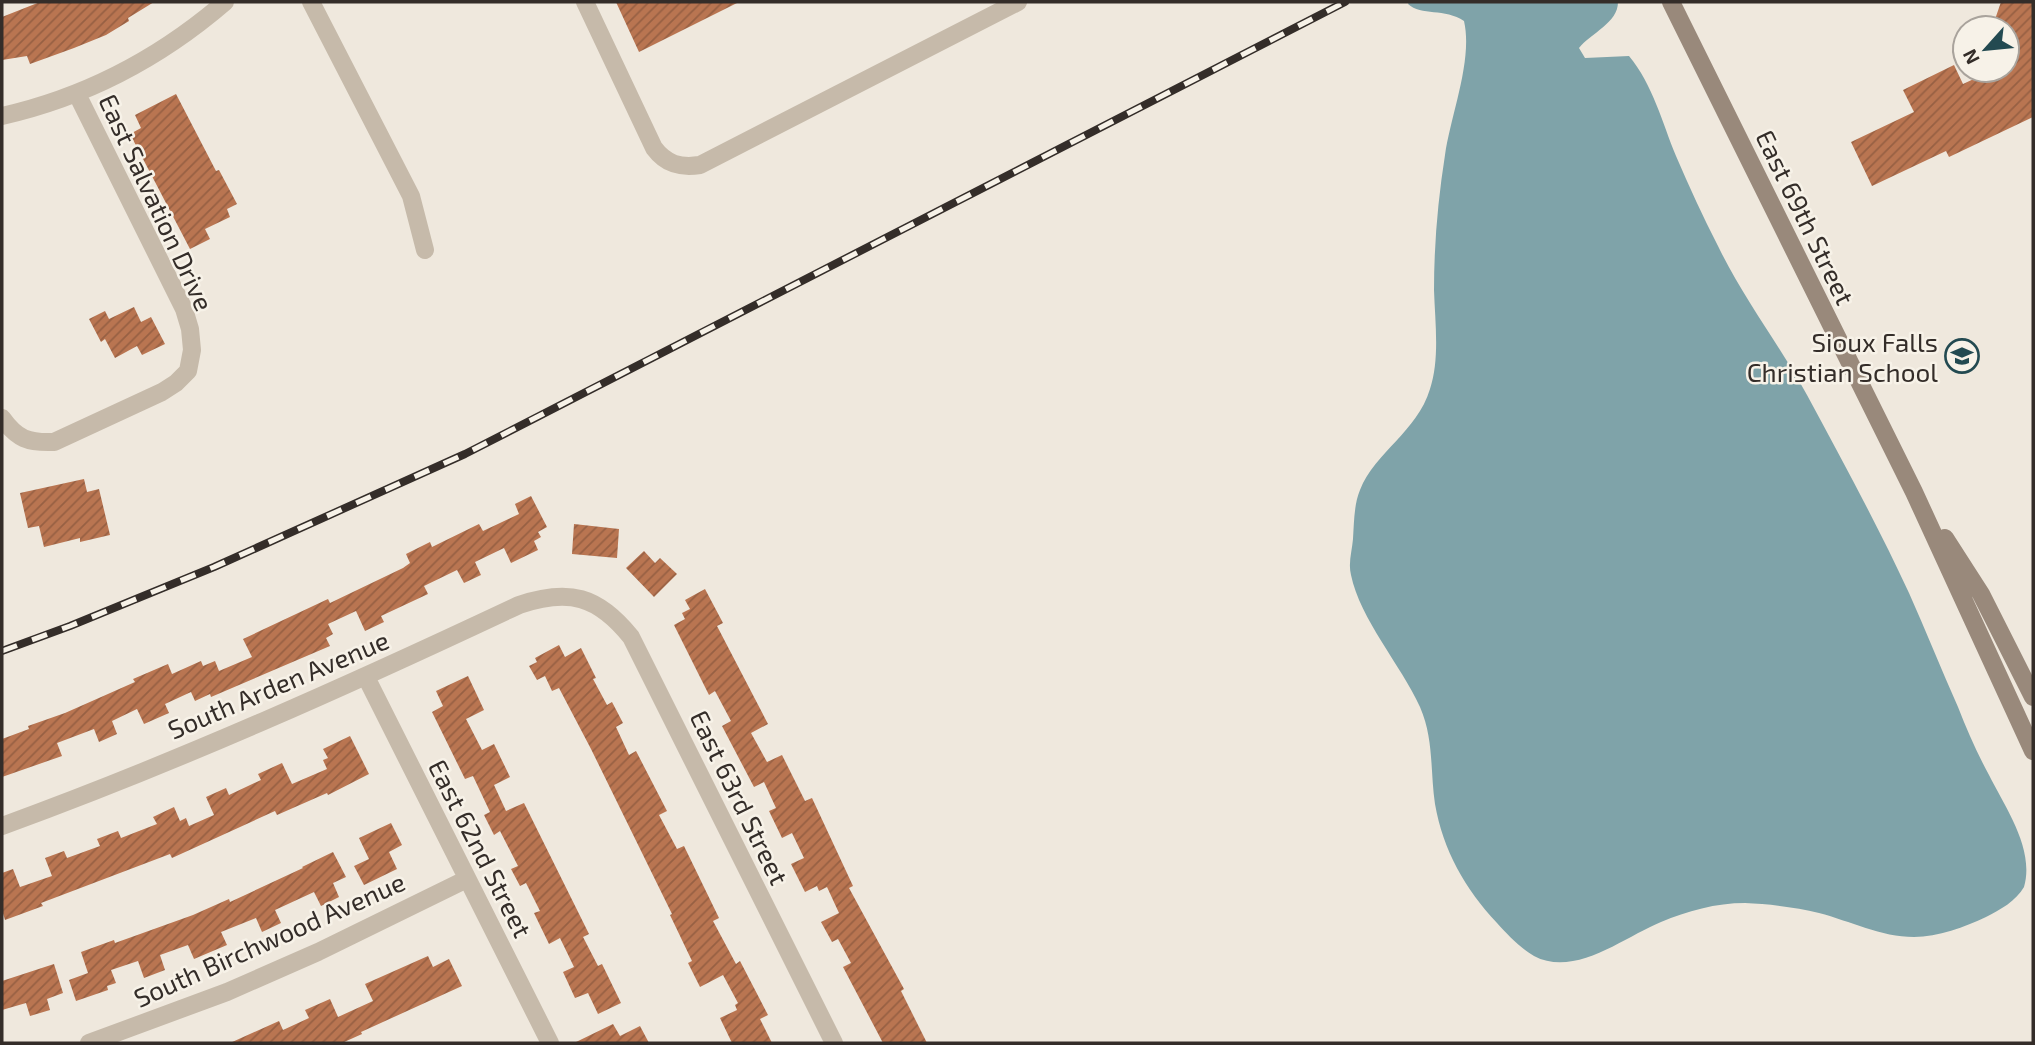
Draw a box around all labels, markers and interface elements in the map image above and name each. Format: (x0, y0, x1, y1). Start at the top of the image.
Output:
north arrow (1951, 14, 2021, 84)
text: N (1957, 46, 1984, 68)
street label: East Salvation Drive (93, 89, 221, 315)
street label: East 69th Street (1750, 125, 1862, 310)
place label: Sioux Falls Christian School (1747, 326, 1938, 387)
school or university icon: Sioux Falls Christian School (1943, 337, 1981, 375)
street label: South Arden Avenue (163, 623, 393, 745)
street label: East 63rd Street (684, 705, 796, 889)
street label: East 62nd Street (423, 754, 539, 942)
street label: South Birchwood Avenue (129, 865, 409, 1013)

